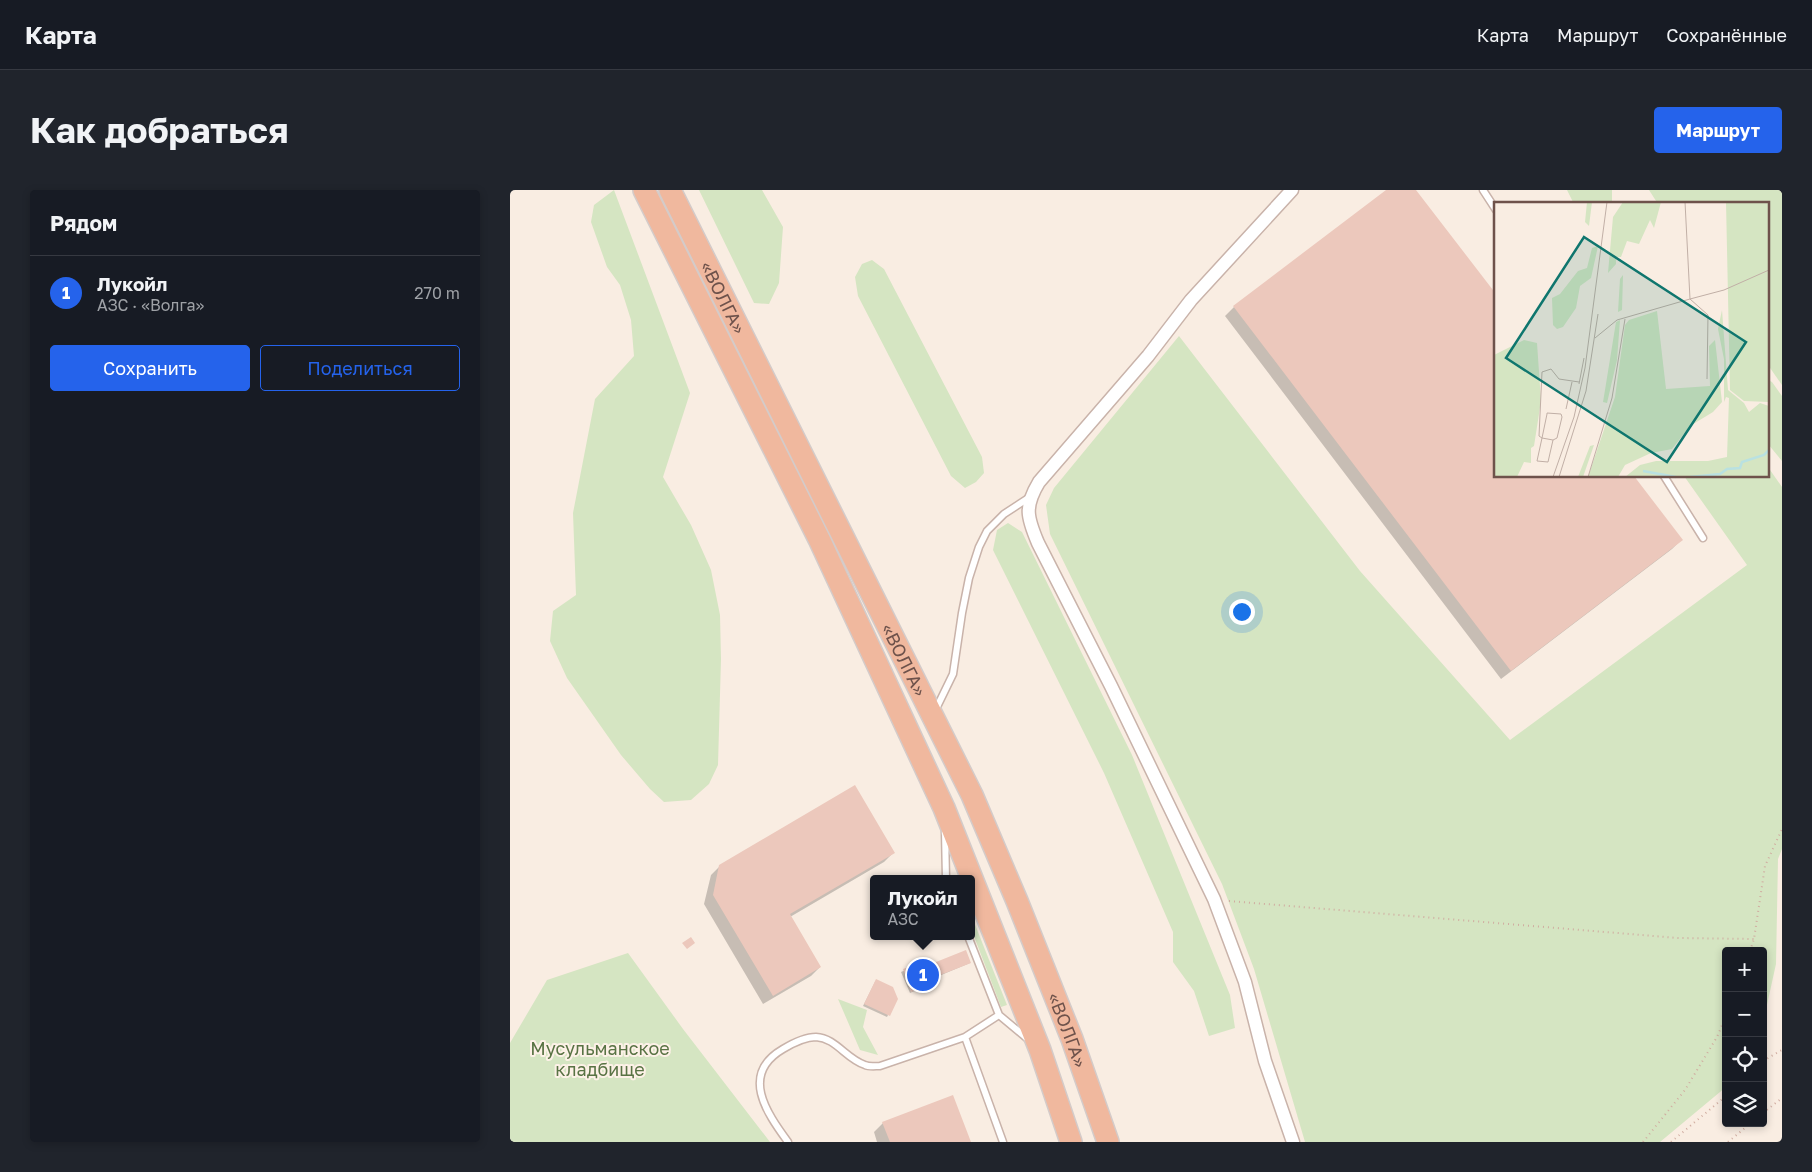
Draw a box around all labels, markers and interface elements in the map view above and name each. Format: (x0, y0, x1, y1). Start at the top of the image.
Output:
text: Карта (25, 20, 97, 49)
text: Карта (1477, 24, 1529, 46)
text: Маршрут (1557, 24, 1638, 46)
text: Сохранённые (1666, 24, 1787, 46)
button: Маршрут (1654, 107, 1782, 153)
text: Как добраться (30, 109, 288, 151)
inset map (1494, 202, 1770, 478)
text: Рядом (50, 210, 117, 236)
street label: «ВОЛГА» (696, 257, 751, 337)
text: Лукойл (97, 272, 167, 295)
text: 1 (62, 283, 70, 303)
text: 270 m (414, 283, 460, 303)
text: АЗС · «Волга» (97, 295, 204, 315)
button: Сохранить (50, 345, 250, 391)
button: Поделиться (260, 345, 460, 391)
your location (1229, 599, 1255, 625)
street label: «ВОЛГА» (877, 620, 932, 700)
popup (870, 875, 975, 940)
text: Лукойл (887, 886, 958, 909)
text: АЗС (887, 909, 919, 929)
map controls (1722, 947, 1767, 1127)
button: + (1722, 947, 1767, 992)
pin: 1 (907, 956, 939, 994)
street label: «ВОЛГА» (1044, 989, 1092, 1070)
button: − (1722, 992, 1767, 1037)
park label: Мусульманское кладбище (530, 1037, 670, 1080)
button: locate (1722, 1037, 1767, 1082)
button: layers (1722, 1082, 1767, 1127)

